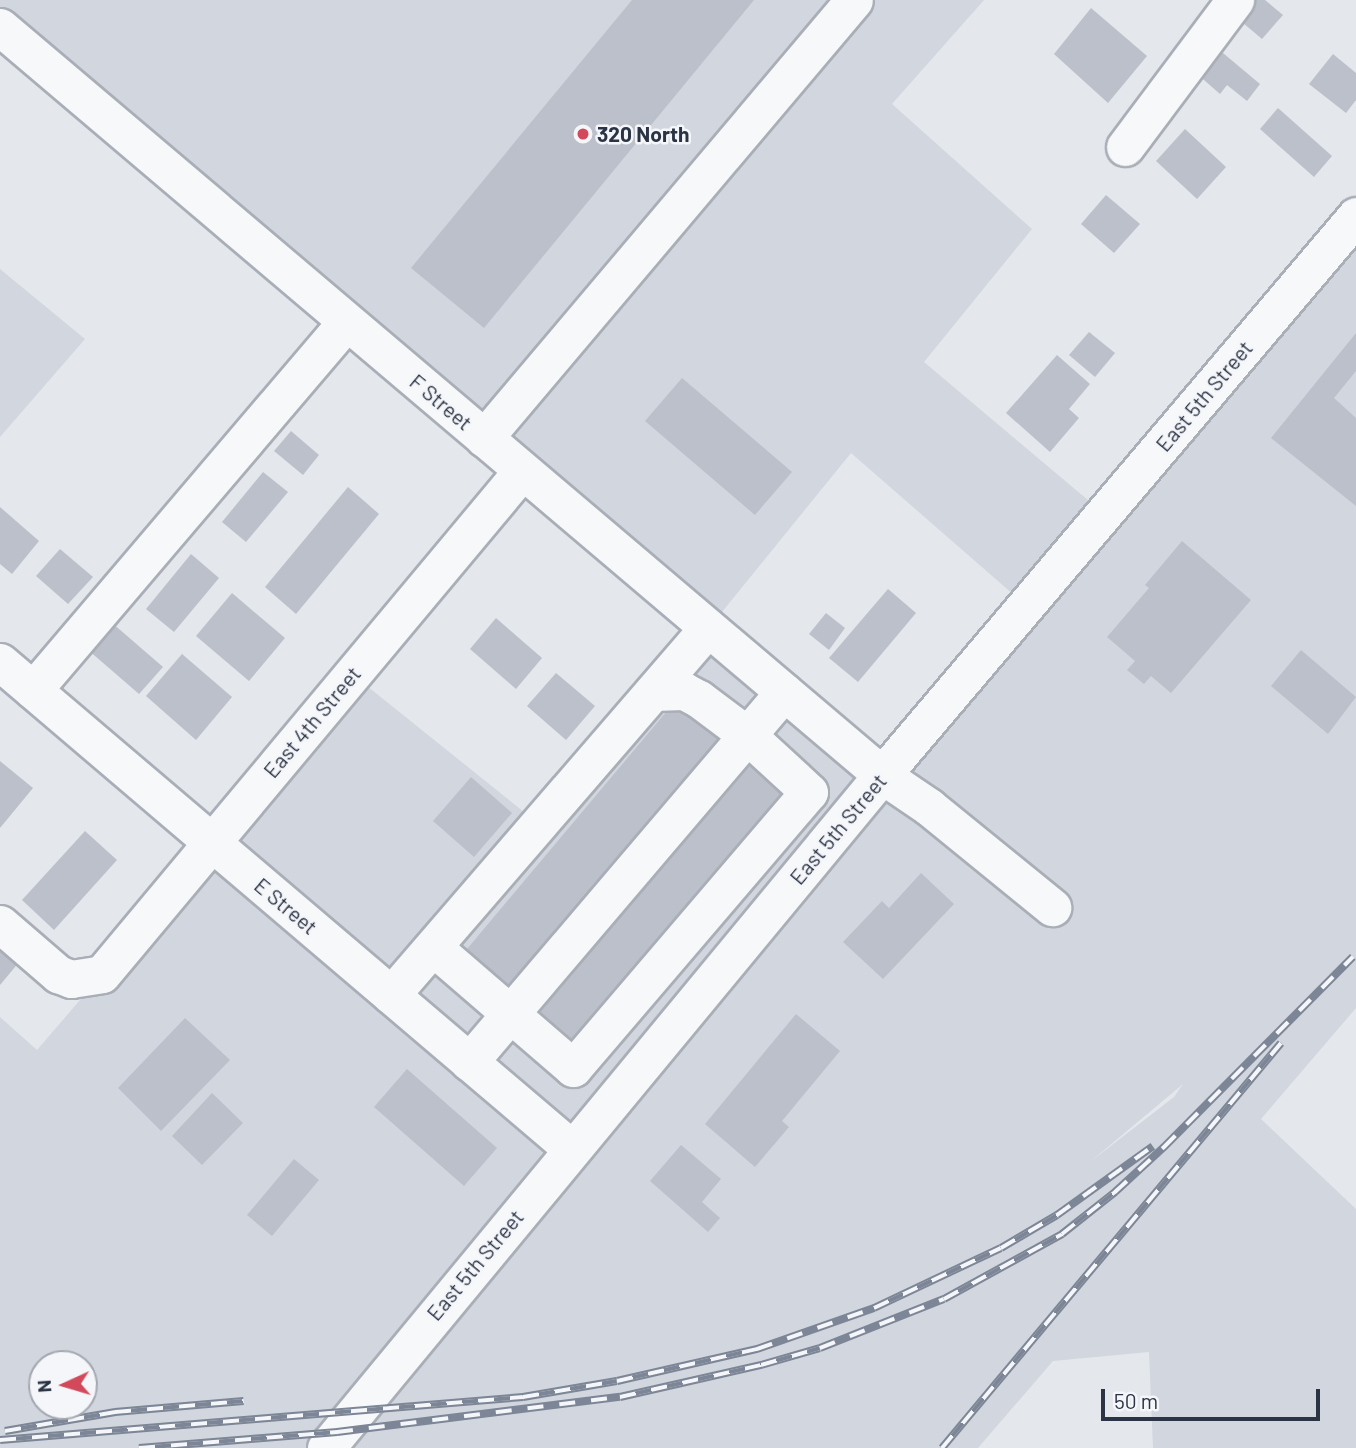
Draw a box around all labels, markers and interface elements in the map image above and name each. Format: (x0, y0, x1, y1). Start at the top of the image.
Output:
place label: 320 North (597, 121, 690, 147)
marker: 320 North (575, 126, 591, 142)
street label: East 5th Street (1150, 336, 1258, 456)
street label: F Street (405, 369, 477, 435)
street label: East 4th Street (258, 661, 366, 783)
street label: East 5th Street (784, 769, 892, 889)
street label: E Street (249, 872, 323, 940)
street label: East 5th Street (421, 1205, 529, 1325)
north arrow (28, 1350, 98, 1420)
scale bar (1104, 1374, 1323, 1418)
text: N (32, 1379, 55, 1393)
text: 50 m (1114, 1388, 1158, 1413)

